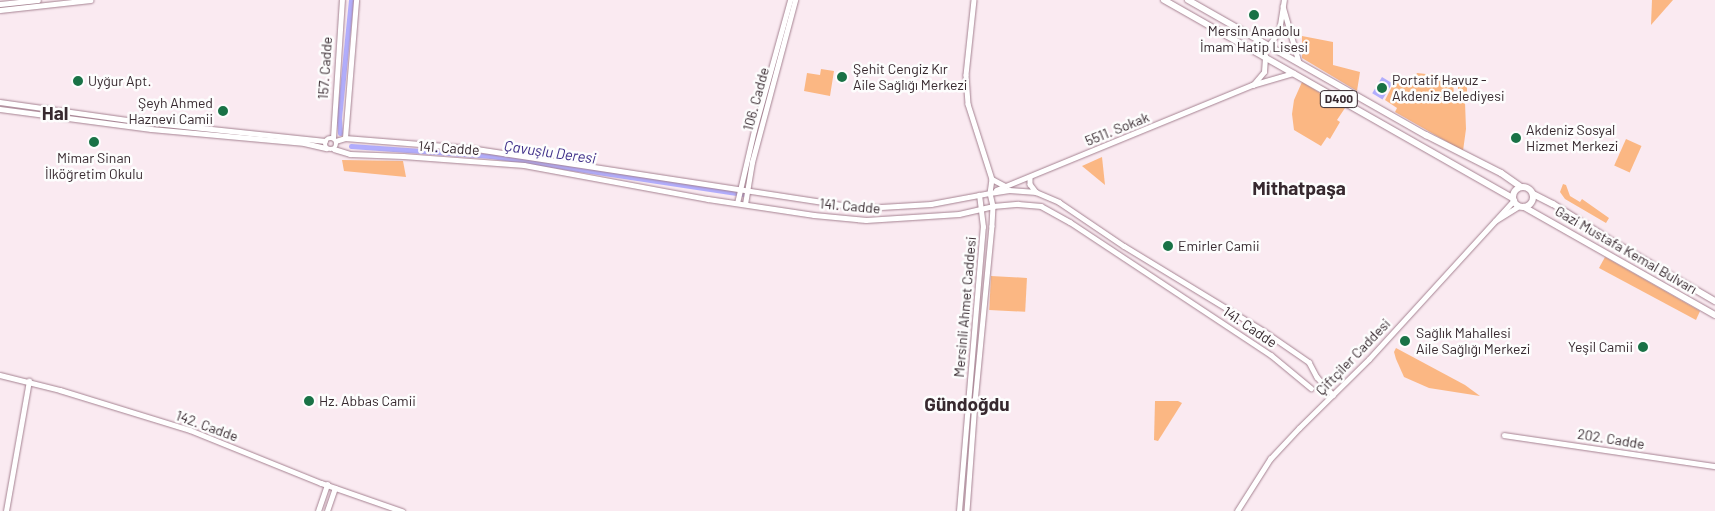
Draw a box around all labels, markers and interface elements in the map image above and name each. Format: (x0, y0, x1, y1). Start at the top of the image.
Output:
marker: Mersin Anadolu İmam Hatip Lisesi (1248, 9, 1260, 21)
place label: Mersin Anadolu İmam Hatip Lisesi (1200, 23, 1308, 56)
street label: 157. Cadde (314, 36, 336, 100)
place label: Şehit Cengiz Kır Aile Sağlığı Merkezi (853, 61, 967, 94)
street label: 106. Cadde (739, 65, 773, 133)
marker: Şehit Cengiz Kır Aile Sağlığı Merkezi (835, 70, 849, 84)
place label: Portatif Havuz - Akdeniz Belediyesi (1392, 72, 1504, 104)
place label: Uyğur Apt. (88, 73, 151, 89)
marker: Uyğur Apt. (72, 75, 84, 87)
marker: Portatif Havuz - Akdeniz Belediyesi (1376, 82, 1388, 94)
road number: D400 (1319, 90, 1359, 108)
place label: Şeyh Ahmed Haznevi Camii (128, 95, 213, 128)
district label: Hal (42, 102, 68, 124)
marker: Şeyh Ahmed Haznevi Camii (217, 105, 229, 117)
street label: 5511. Sokak (1083, 109, 1151, 149)
place label: Akdeniz Sosyal Hizmet Merkezi (1526, 122, 1618, 154)
marker: Akdeniz Sosyal Hizmet Merkezi (1510, 132, 1522, 144)
marker: Mimar Sinan İlköğretim Okulu (88, 136, 100, 148)
street label: 141. Cadde (418, 137, 480, 159)
water label: Çavuşlu Deresi (503, 137, 597, 167)
place label: Mimar Sinan İlköğretim Okulu (45, 150, 143, 182)
district label: Mithatpaşa (1252, 177, 1346, 199)
street label: 141. Cadde (819, 195, 881, 217)
street label: Gazi Mustafa Kemal Bulvarı (1552, 202, 1700, 298)
street label: Mersinli Ahmet Caddesi (950, 236, 980, 378)
place label: Emirler Camii (1178, 238, 1260, 254)
marker: Emirler Camii (1162, 240, 1174, 252)
street label: 141. Cadde (1220, 303, 1280, 351)
street label: Çiftçiler Caddesi (1312, 315, 1394, 399)
place label: Sağlık Mahallesi Aile Sağlığı Merkezi (1416, 325, 1530, 358)
marker: Sağlık Mahallesi Aile Sağlığı Merkezi (1398, 334, 1412, 348)
place label: Yeşil Camii (1568, 339, 1633, 355)
marker: Yeşil Camii (1637, 341, 1649, 353)
place label: Hz. Abbas Camii (319, 393, 416, 409)
district label: Gündoğdu (924, 393, 1010, 415)
marker: Hz. Abbas Camii (303, 395, 315, 407)
street label: 142. Cadde (174, 407, 240, 445)
street label: 202. Cadde (1576, 425, 1646, 453)

